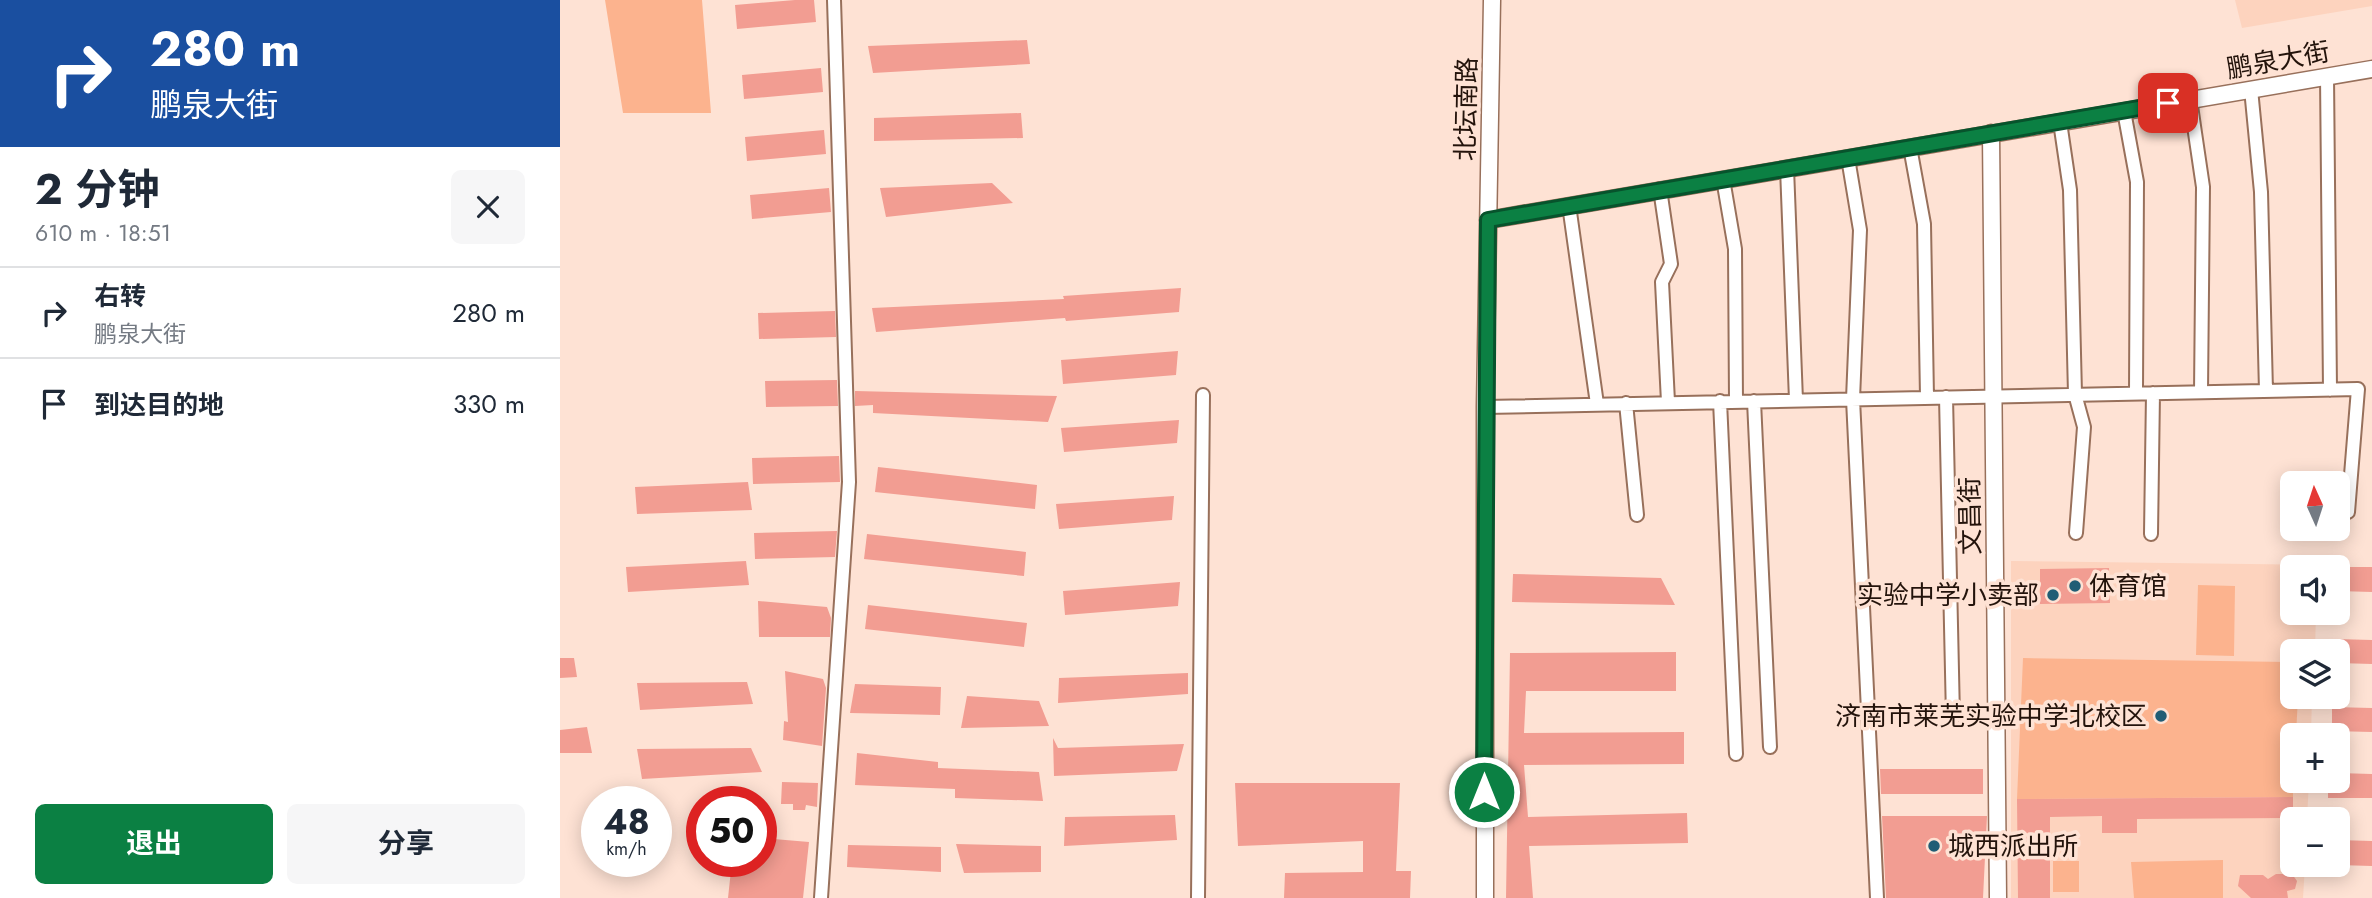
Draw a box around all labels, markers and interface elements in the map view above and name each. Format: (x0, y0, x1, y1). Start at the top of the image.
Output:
text: 280 m (150, 14, 300, 84)
icon: right (35, 28, 126, 119)
street label: 鹏泉大街 (2223, 32, 2333, 88)
street label: 北坛南路 (1446, 57, 1486, 161)
pin (2138, 73, 2198, 133)
text: 鹏泉大街 (150, 82, 278, 128)
icon: arrive (2149, 84, 2187, 122)
text: 2 分钟 (35, 159, 159, 220)
button: close (451, 170, 525, 244)
text: 610 m · 18:51 (35, 216, 171, 250)
text: 右转 (94, 277, 146, 315)
icon: right (35, 294, 73, 332)
text: 280 m (452, 294, 525, 332)
text: 鹏泉大街 (94, 317, 186, 351)
icon: arrive (35, 385, 73, 423)
text: 330 m (453, 385, 525, 423)
text: 到达目的地 (94, 386, 224, 424)
north arrow (2280, 471, 2350, 541)
map controls (2280, 471, 2350, 877)
street label: 文昌街 (1950, 477, 1990, 555)
button: sound (2280, 555, 2350, 625)
place label: 体育馆 (2089, 567, 2167, 605)
place label: 实验中学小卖部 (1857, 576, 2039, 614)
marker: 体育馆 (2067, 578, 2083, 594)
marker: 实验中学小卖部 (2045, 587, 2061, 603)
button: layers (2280, 639, 2350, 709)
place label: 济南市莱芜实验中学北校区 (1835, 697, 2147, 735)
marker: 济南市莱芜实验中学北校区 (2153, 708, 2169, 724)
button: + (2280, 723, 2350, 793)
position arrow (1447, 755, 1521, 829)
speed limit sign: 50 (686, 786, 777, 877)
text: 48 (603, 797, 650, 847)
button: 退出 (35, 804, 273, 884)
button: 分享 (287, 804, 525, 884)
button: − (2280, 807, 2350, 877)
place label: 城西派出所 (1948, 827, 2078, 865)
text: km/h (606, 836, 647, 862)
marker: 城西派出所 (1926, 838, 1942, 854)

